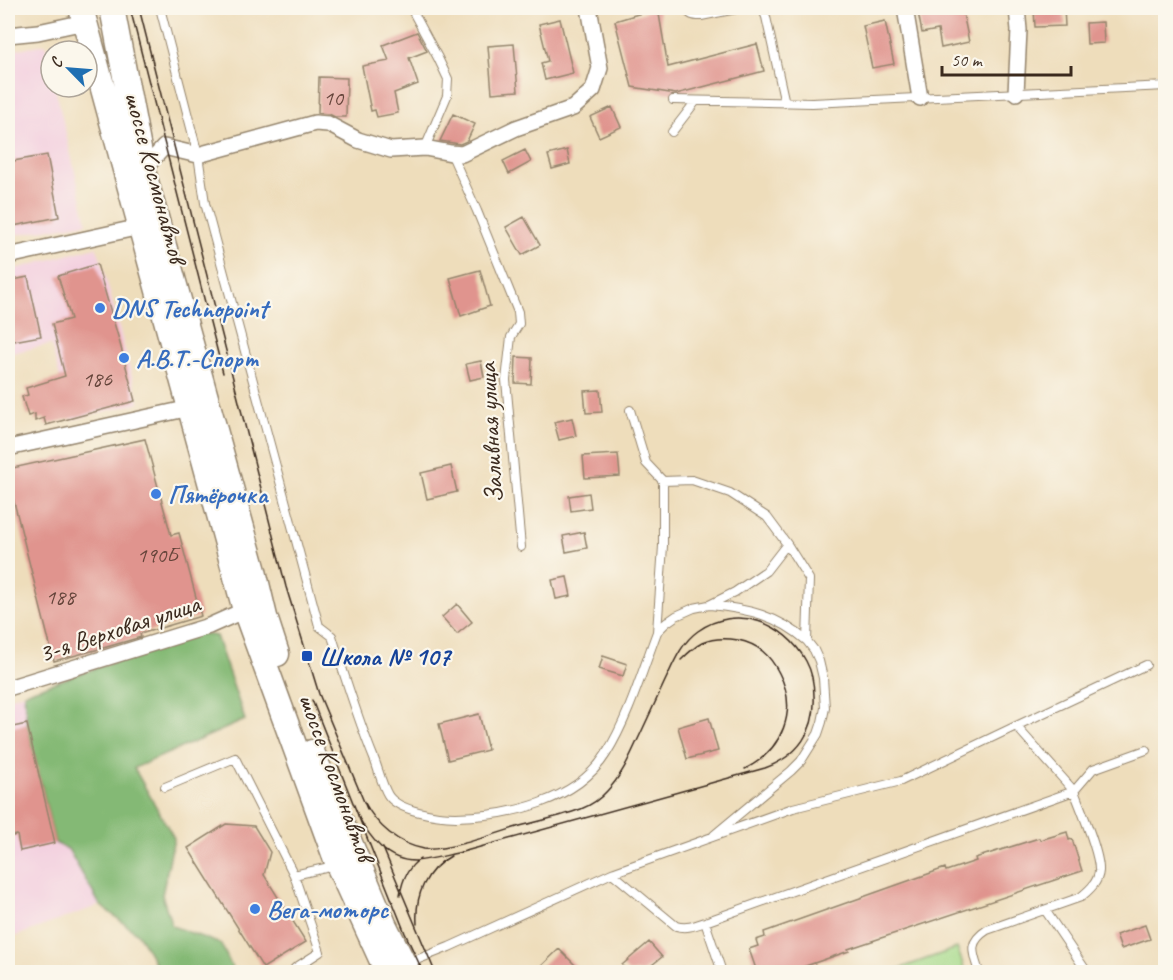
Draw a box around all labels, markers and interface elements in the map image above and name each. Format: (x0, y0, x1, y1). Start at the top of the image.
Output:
north arrow (39, 39, 99, 99)
scale bar (942, 39, 1071, 77)
text: 50 m (951, 49, 984, 71)
text: С (46, 53, 68, 71)
house number: 10 (323, 84, 345, 112)
street label: шоссе Космонавтов (117, 88, 196, 271)
place label: DNS Technopoint (112, 292, 272, 325)
marker: DNS Technopoint (93, 301, 107, 315)
place label: А.В.Т.-Спорт (136, 342, 260, 375)
marker: А.В.Т.-Спорт (117, 351, 131, 365)
street label: Заливная улица (470, 360, 511, 504)
house number: 186 (82, 365, 113, 393)
place label: Пятёрочка (168, 478, 269, 511)
marker: Пятёрочка (149, 487, 163, 501)
house number: 190Б (137, 541, 181, 569)
house number: 188 (45, 583, 77, 611)
street label: 3-я Верховая улица (34, 586, 205, 670)
place label: Школа № 107 (319, 640, 452, 673)
marker: Школа № 107 (300, 649, 314, 663)
street label: шоссе Космонавтов (291, 689, 384, 870)
place label: Вега-моторс (267, 893, 390, 926)
marker: Вега-моторс (248, 902, 262, 916)

